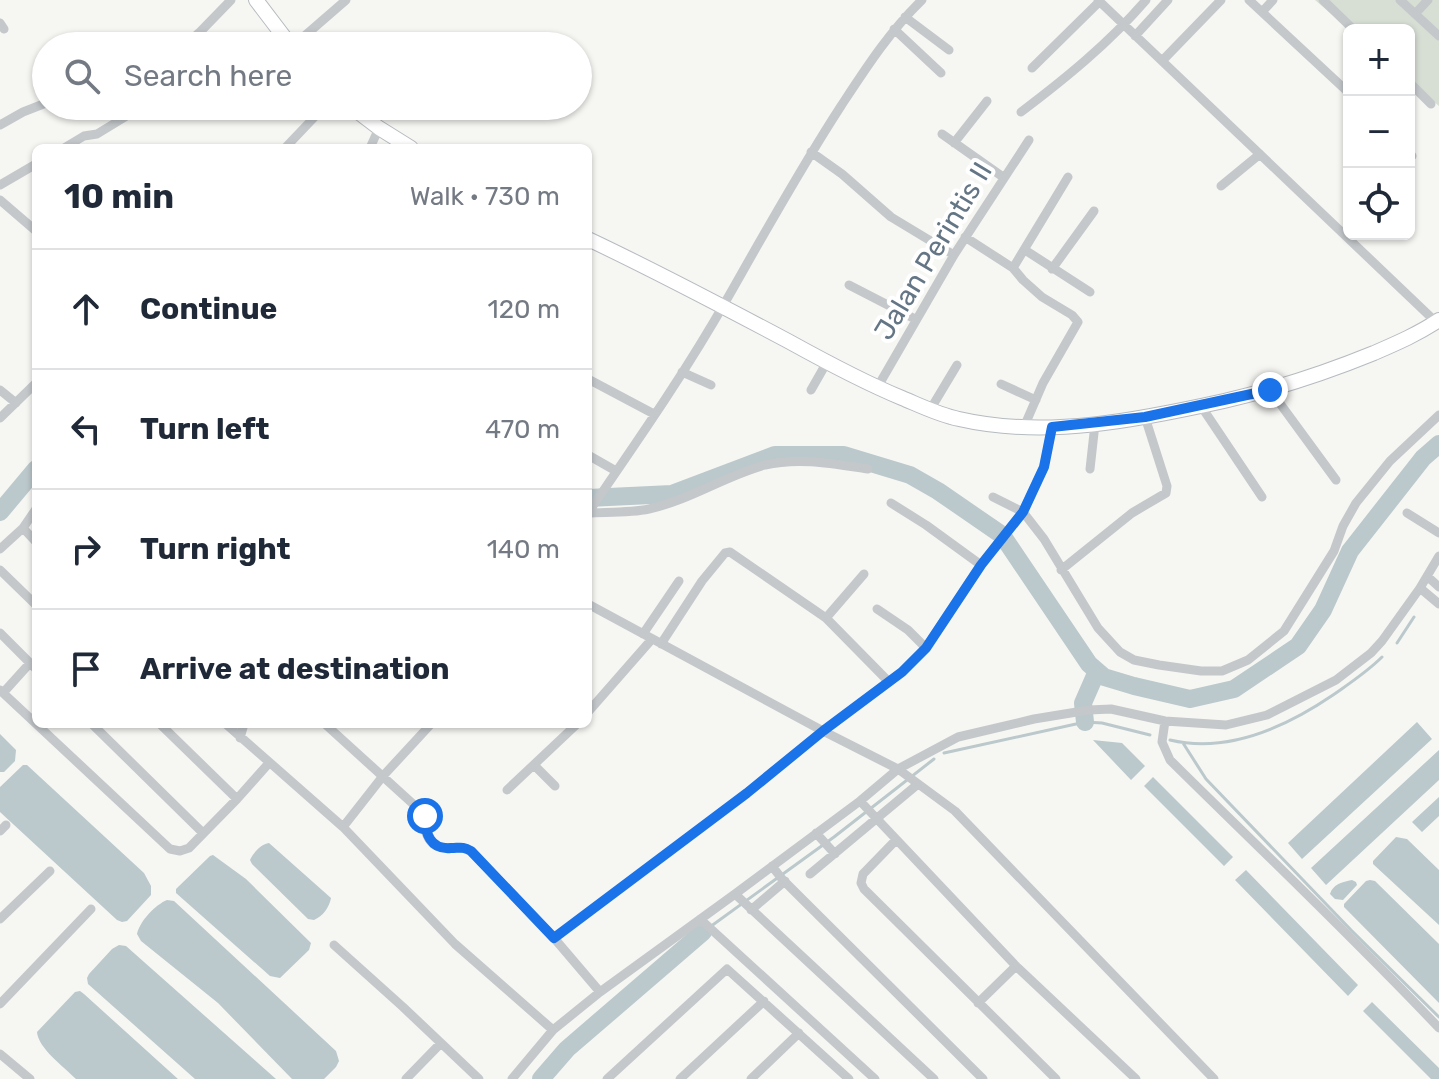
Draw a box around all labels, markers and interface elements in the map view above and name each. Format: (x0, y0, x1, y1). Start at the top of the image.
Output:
map controls (1343, 24, 1415, 240)
button: + (1343, 24, 1415, 96)
search box (32, 32, 592, 120)
icon: search (60, 54, 104, 98)
text: Search here (124, 58, 292, 94)
button: − (1343, 96, 1415, 168)
street label: Jalan Perintis II (867, 156, 999, 346)
button: locate (1343, 168, 1415, 240)
text: 10 min (64, 176, 174, 217)
text: Walk · 730 m (410, 181, 560, 212)
icon: ahead (64, 287, 108, 331)
text: Continue (140, 291, 277, 327)
text: 120 m (488, 294, 560, 325)
route end (1252, 372, 1288, 408)
icon: left (64, 407, 108, 451)
text: Turn left (140, 411, 270, 447)
text: 470 m (485, 414, 560, 445)
icon: right (64, 527, 108, 571)
text: Turn right (140, 531, 291, 567)
text: 140 m (487, 534, 560, 565)
icon: arrive (64, 647, 108, 691)
text: Arrive at destination (140, 651, 450, 687)
route start (407, 798, 443, 834)

